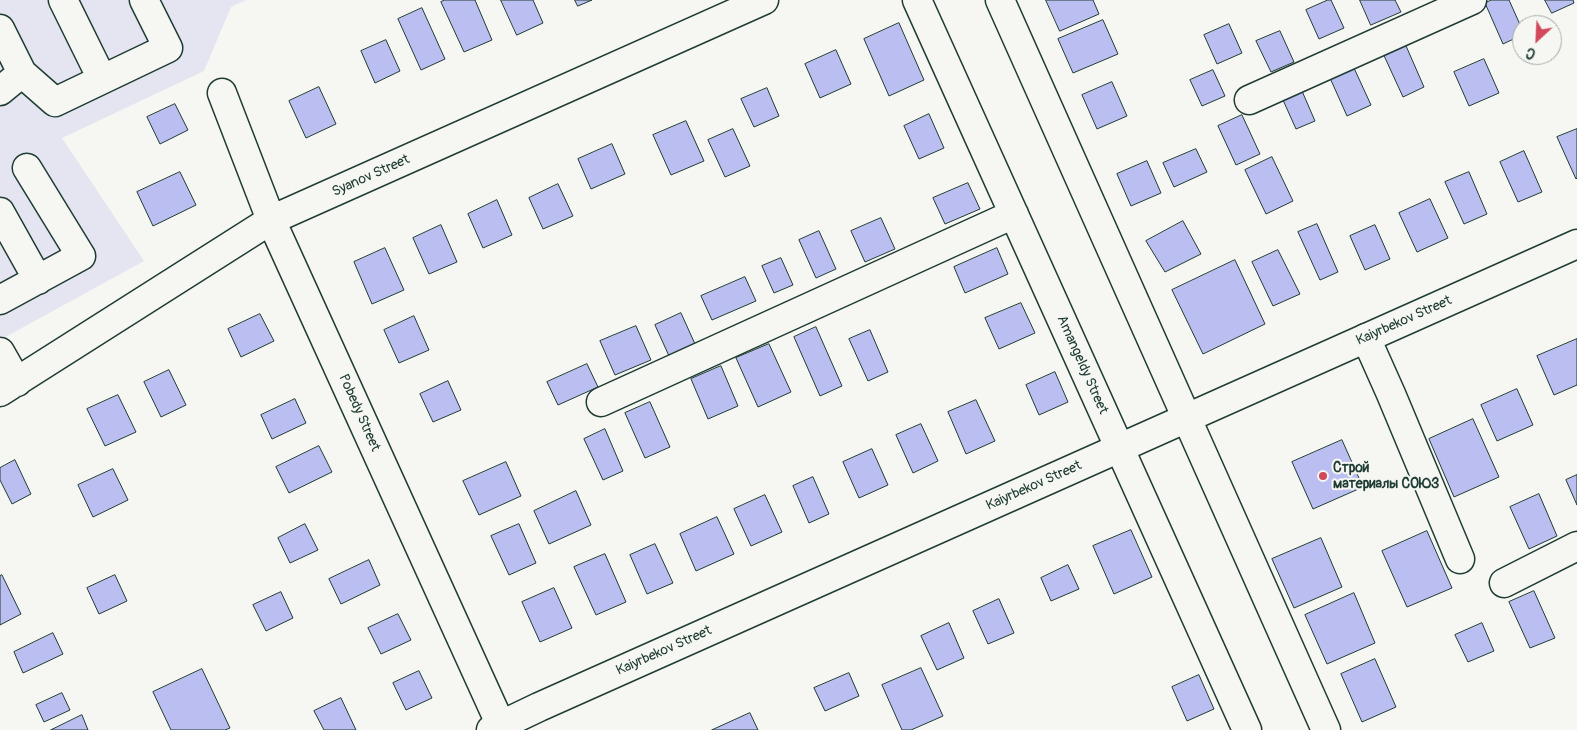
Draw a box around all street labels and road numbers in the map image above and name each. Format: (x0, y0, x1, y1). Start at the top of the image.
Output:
street label: Syanov Street (330, 151, 412, 201)
street label: Kaiyrbekov Street (1354, 292, 1454, 350)
street label: Amangeldy Street (1053, 313, 1111, 417)
street label: Pobedy Street (334, 372, 384, 454)
street label: Kaiyrbekov Street (984, 457, 1084, 515)
street label: Kaiyrbekov Street (614, 622, 714, 680)

